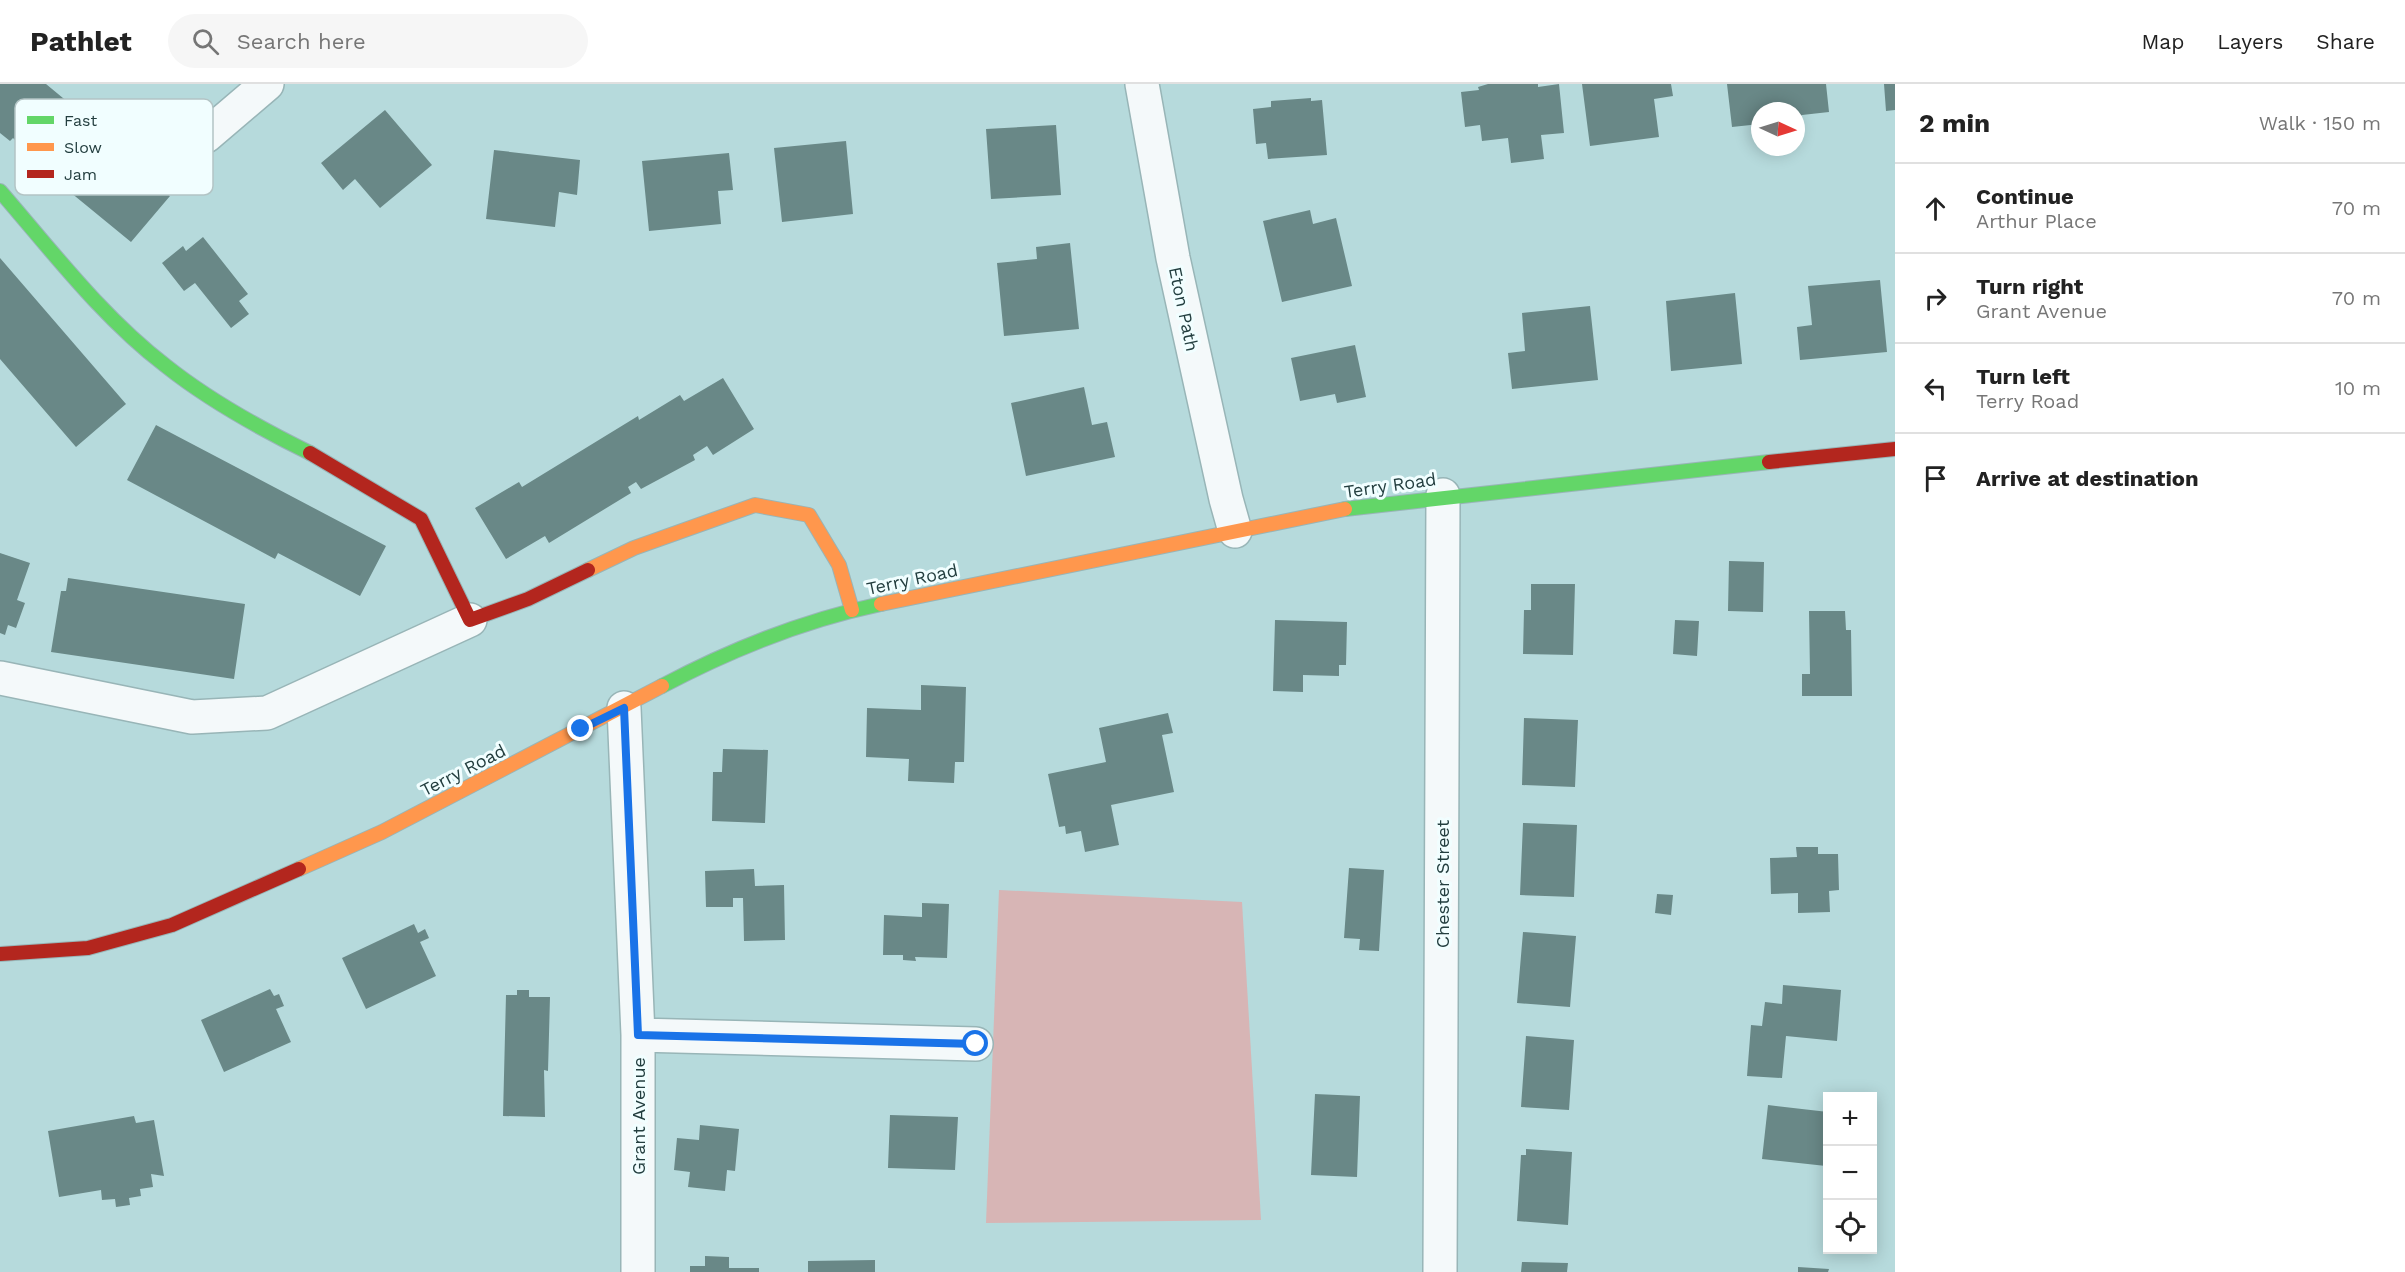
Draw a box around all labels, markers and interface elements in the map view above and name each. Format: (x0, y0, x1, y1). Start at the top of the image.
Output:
search box (168, 14, 588, 68)
text: Pathlet (30, 25, 132, 58)
icon: search (189, 25, 222, 58)
text: Search here (237, 29, 366, 54)
text: Map (2141, 29, 2184, 54)
text: Layers (2217, 29, 2283, 54)
text: Share (2316, 29, 2375, 54)
legend (15, 99, 213, 195)
north arrow (1751, 102, 1805, 156)
text: 2 min (1919, 108, 1990, 138)
text: Fast (64, 111, 97, 130)
text: Walk · 150 m (2259, 111, 2381, 135)
text: Slow (64, 138, 102, 157)
text: Jam (64, 165, 97, 184)
text: Continue (1976, 184, 2074, 209)
icon: ahead (1919, 192, 1952, 225)
text: 70 m (2332, 196, 2381, 220)
text: Arthur Place (1976, 209, 2097, 233)
street label: Eton Path (1165, 265, 1203, 353)
text: Turn right (1976, 274, 2083, 299)
icon: right (1919, 282, 1952, 315)
text: 70 m (2332, 286, 2381, 310)
text: Grant Avenue (1976, 299, 2107, 323)
text: Turn left (1976, 364, 2070, 389)
icon: left (1919, 372, 1952, 405)
text: 10 m (2335, 376, 2381, 400)
text: Terry Road (1976, 389, 2079, 413)
icon: arrive (1919, 462, 1952, 495)
text: Arrive at destination (1976, 466, 2199, 491)
street label: Terry Road (1343, 468, 1437, 502)
street label: Terry Road (864, 559, 960, 599)
route end (567, 715, 593, 741)
street label: Terry Road (417, 740, 509, 800)
street label: Chester Street (1432, 819, 1453, 948)
route start (962, 1030, 988, 1056)
street label: Grant Avenue (628, 1057, 649, 1175)
map controls (1823, 1092, 1877, 1254)
button: + (1823, 1092, 1877, 1146)
button: − (1823, 1146, 1877, 1200)
button: locate (1823, 1200, 1877, 1254)

